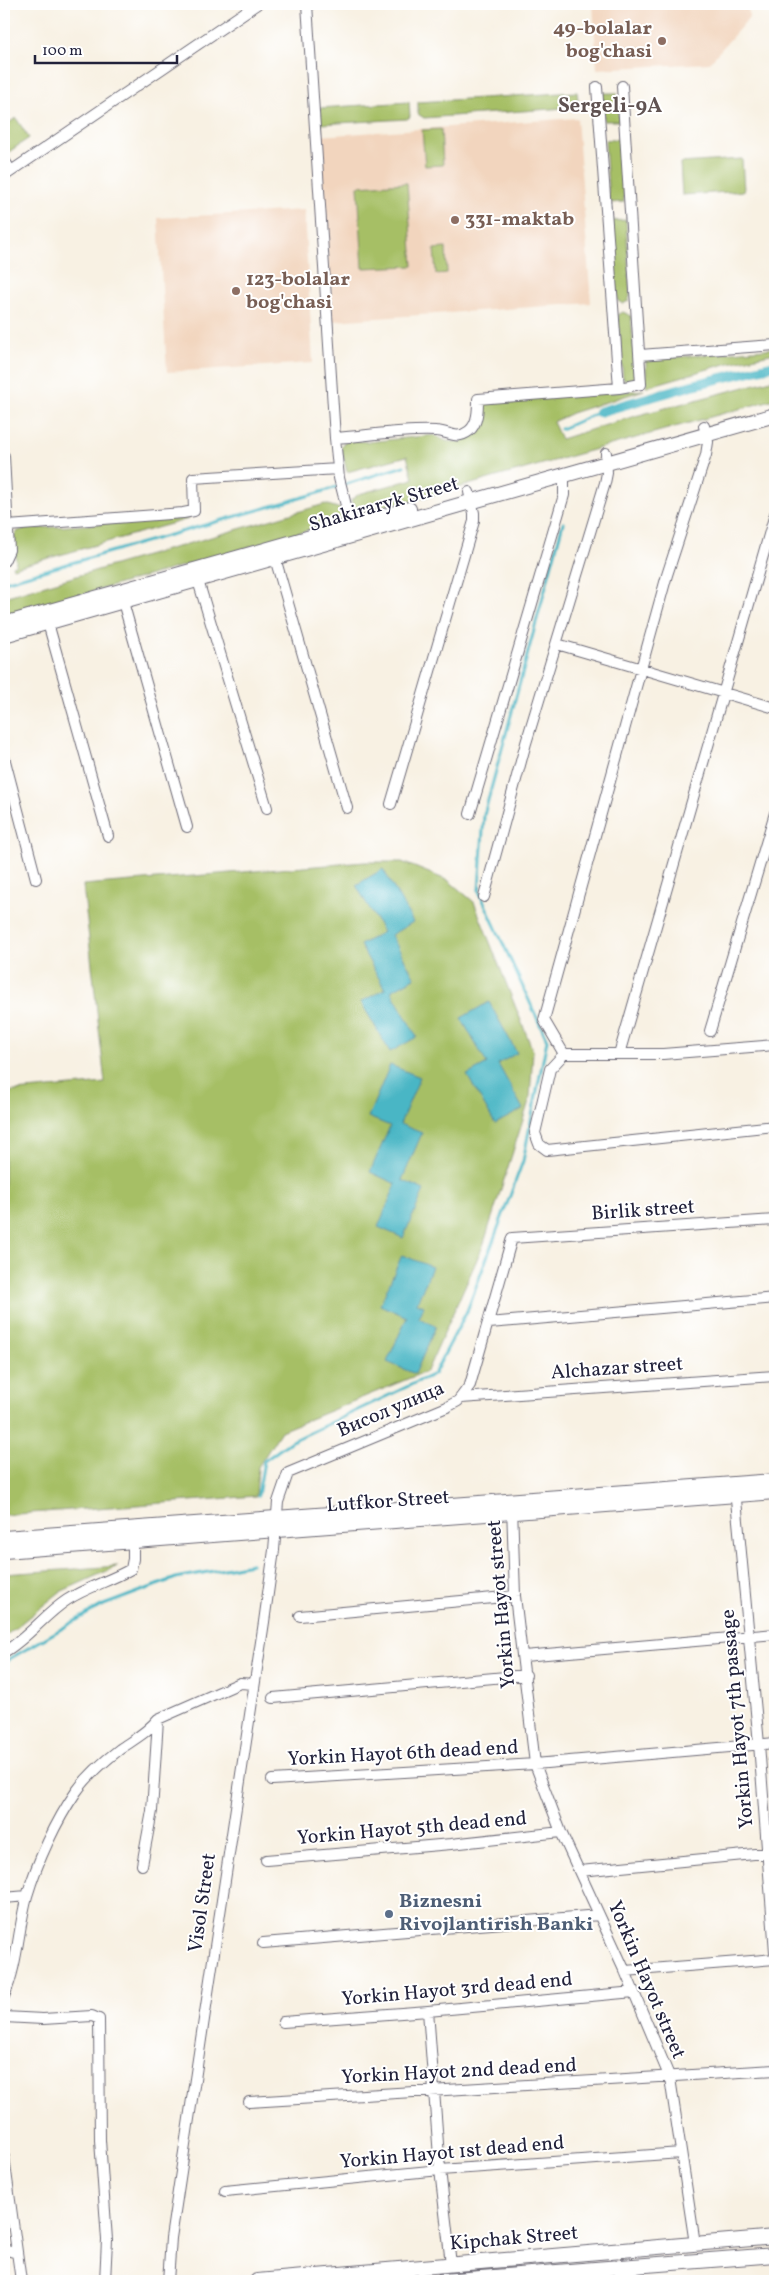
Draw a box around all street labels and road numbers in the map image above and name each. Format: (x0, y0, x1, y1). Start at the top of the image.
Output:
street label: Shakiraryk Street (306, 470, 462, 540)
street label: Birlik street (590, 1193, 696, 1229)
street label: Alchazar street (550, 1350, 684, 1388)
street label: Висол улица (333, 1375, 449, 1445)
street label: Lutfkor Street (326, 1484, 450, 1520)
street label: Yorkin Hayot street (481, 1518, 523, 1690)
street label: Yorkin Hayot 7th passage (714, 1608, 762, 1830)
street label: Yorkin Hayot 6th dead end (287, 1734, 519, 1774)
street label: Yorkin Hayot 5th dead end (296, 1805, 528, 1853)
street label: Visol Street (182, 1851, 224, 1955)
street label: Yorkin Hayot street (600, 1897, 692, 2063)
street label: Yorkin Hayot 3rd dead end (340, 1966, 574, 2014)
street label: Yorkin Hayot 2nd dead end (340, 2052, 578, 2092)
street label: Yorkin Hayot 1st dead end (338, 2129, 566, 2177)
street label: Kipchak Street (449, 2219, 579, 2259)

